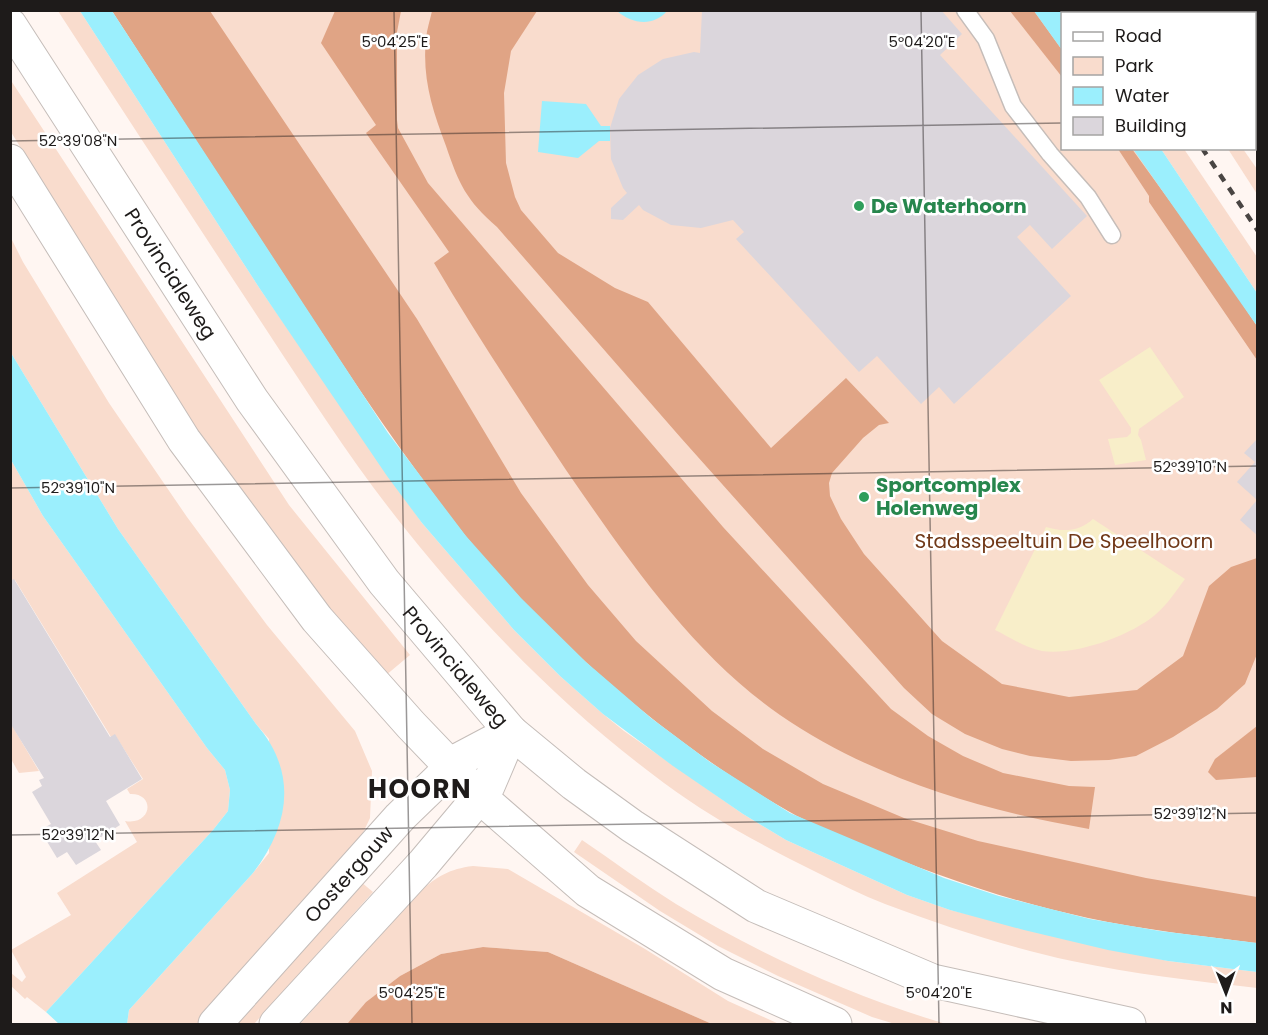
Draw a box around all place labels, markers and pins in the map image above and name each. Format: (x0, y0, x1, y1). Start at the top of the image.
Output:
place label: De Waterhoorn (871, 192, 1027, 220)
marker: De Waterhoorn (852, 199, 866, 213)
place label: Sportcomplex Holenweg (876, 471, 1021, 522)
marker: Sportcomplex Holenweg (857, 490, 871, 504)

